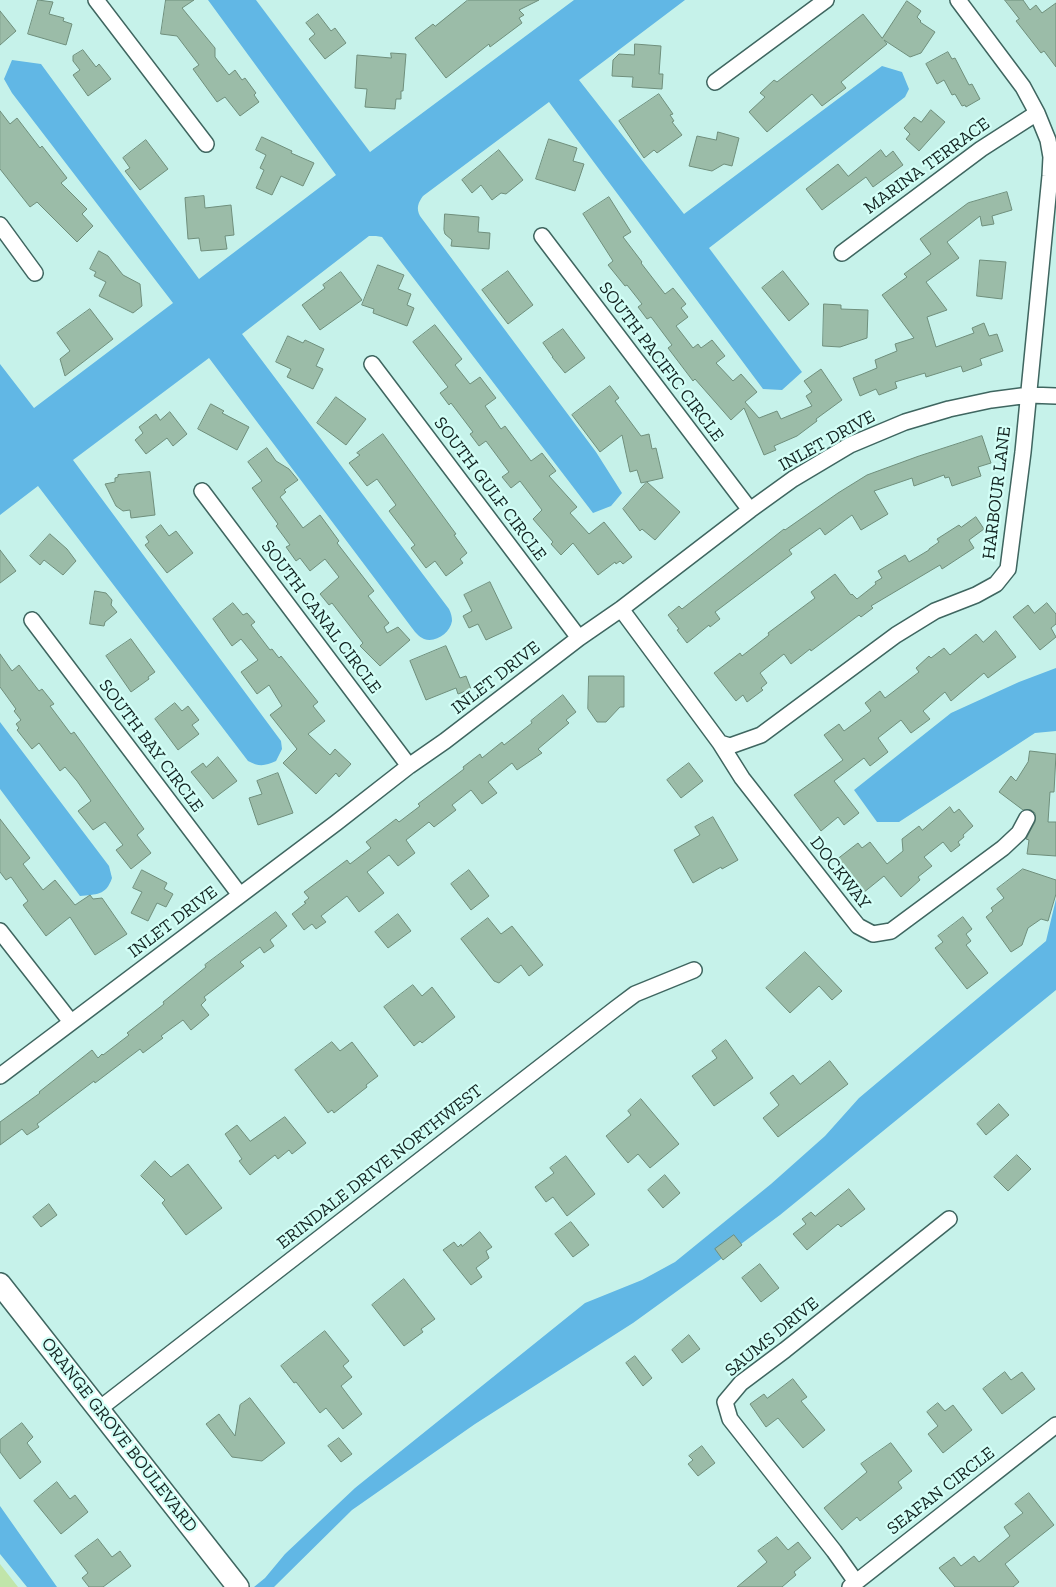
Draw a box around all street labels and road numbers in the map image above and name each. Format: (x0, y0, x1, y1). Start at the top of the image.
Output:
street label: MARINA TERRACE (860, 113, 994, 219)
street label: SOUTH PACIFIC CIRCLE (594, 278, 728, 446)
street label: INLET DRIVE (775, 406, 879, 476)
street label: SOUTH GULF CIRCLE (429, 413, 551, 565)
street label: HARBOUR LANE (978, 425, 1016, 561)
street label: SOUTH CANAL CIRCLE (256, 536, 386, 698)
street label: INLET DRIVE (447, 637, 545, 719)
street label: SOUTH BAY CIRCLE (94, 675, 208, 817)
street label: DOCKWAY (805, 832, 875, 914)
street label: INLET DRIVE (124, 881, 222, 963)
street label: ERINDALE DRIVE NORTHWEST (273, 1080, 487, 1254)
street label: SAUMS DRIVE (721, 1293, 823, 1381)
street label: ORANGE GROVE BOULEVARD (36, 1333, 202, 1537)
street label: SEAFAN CIRCLE (883, 1442, 999, 1540)

